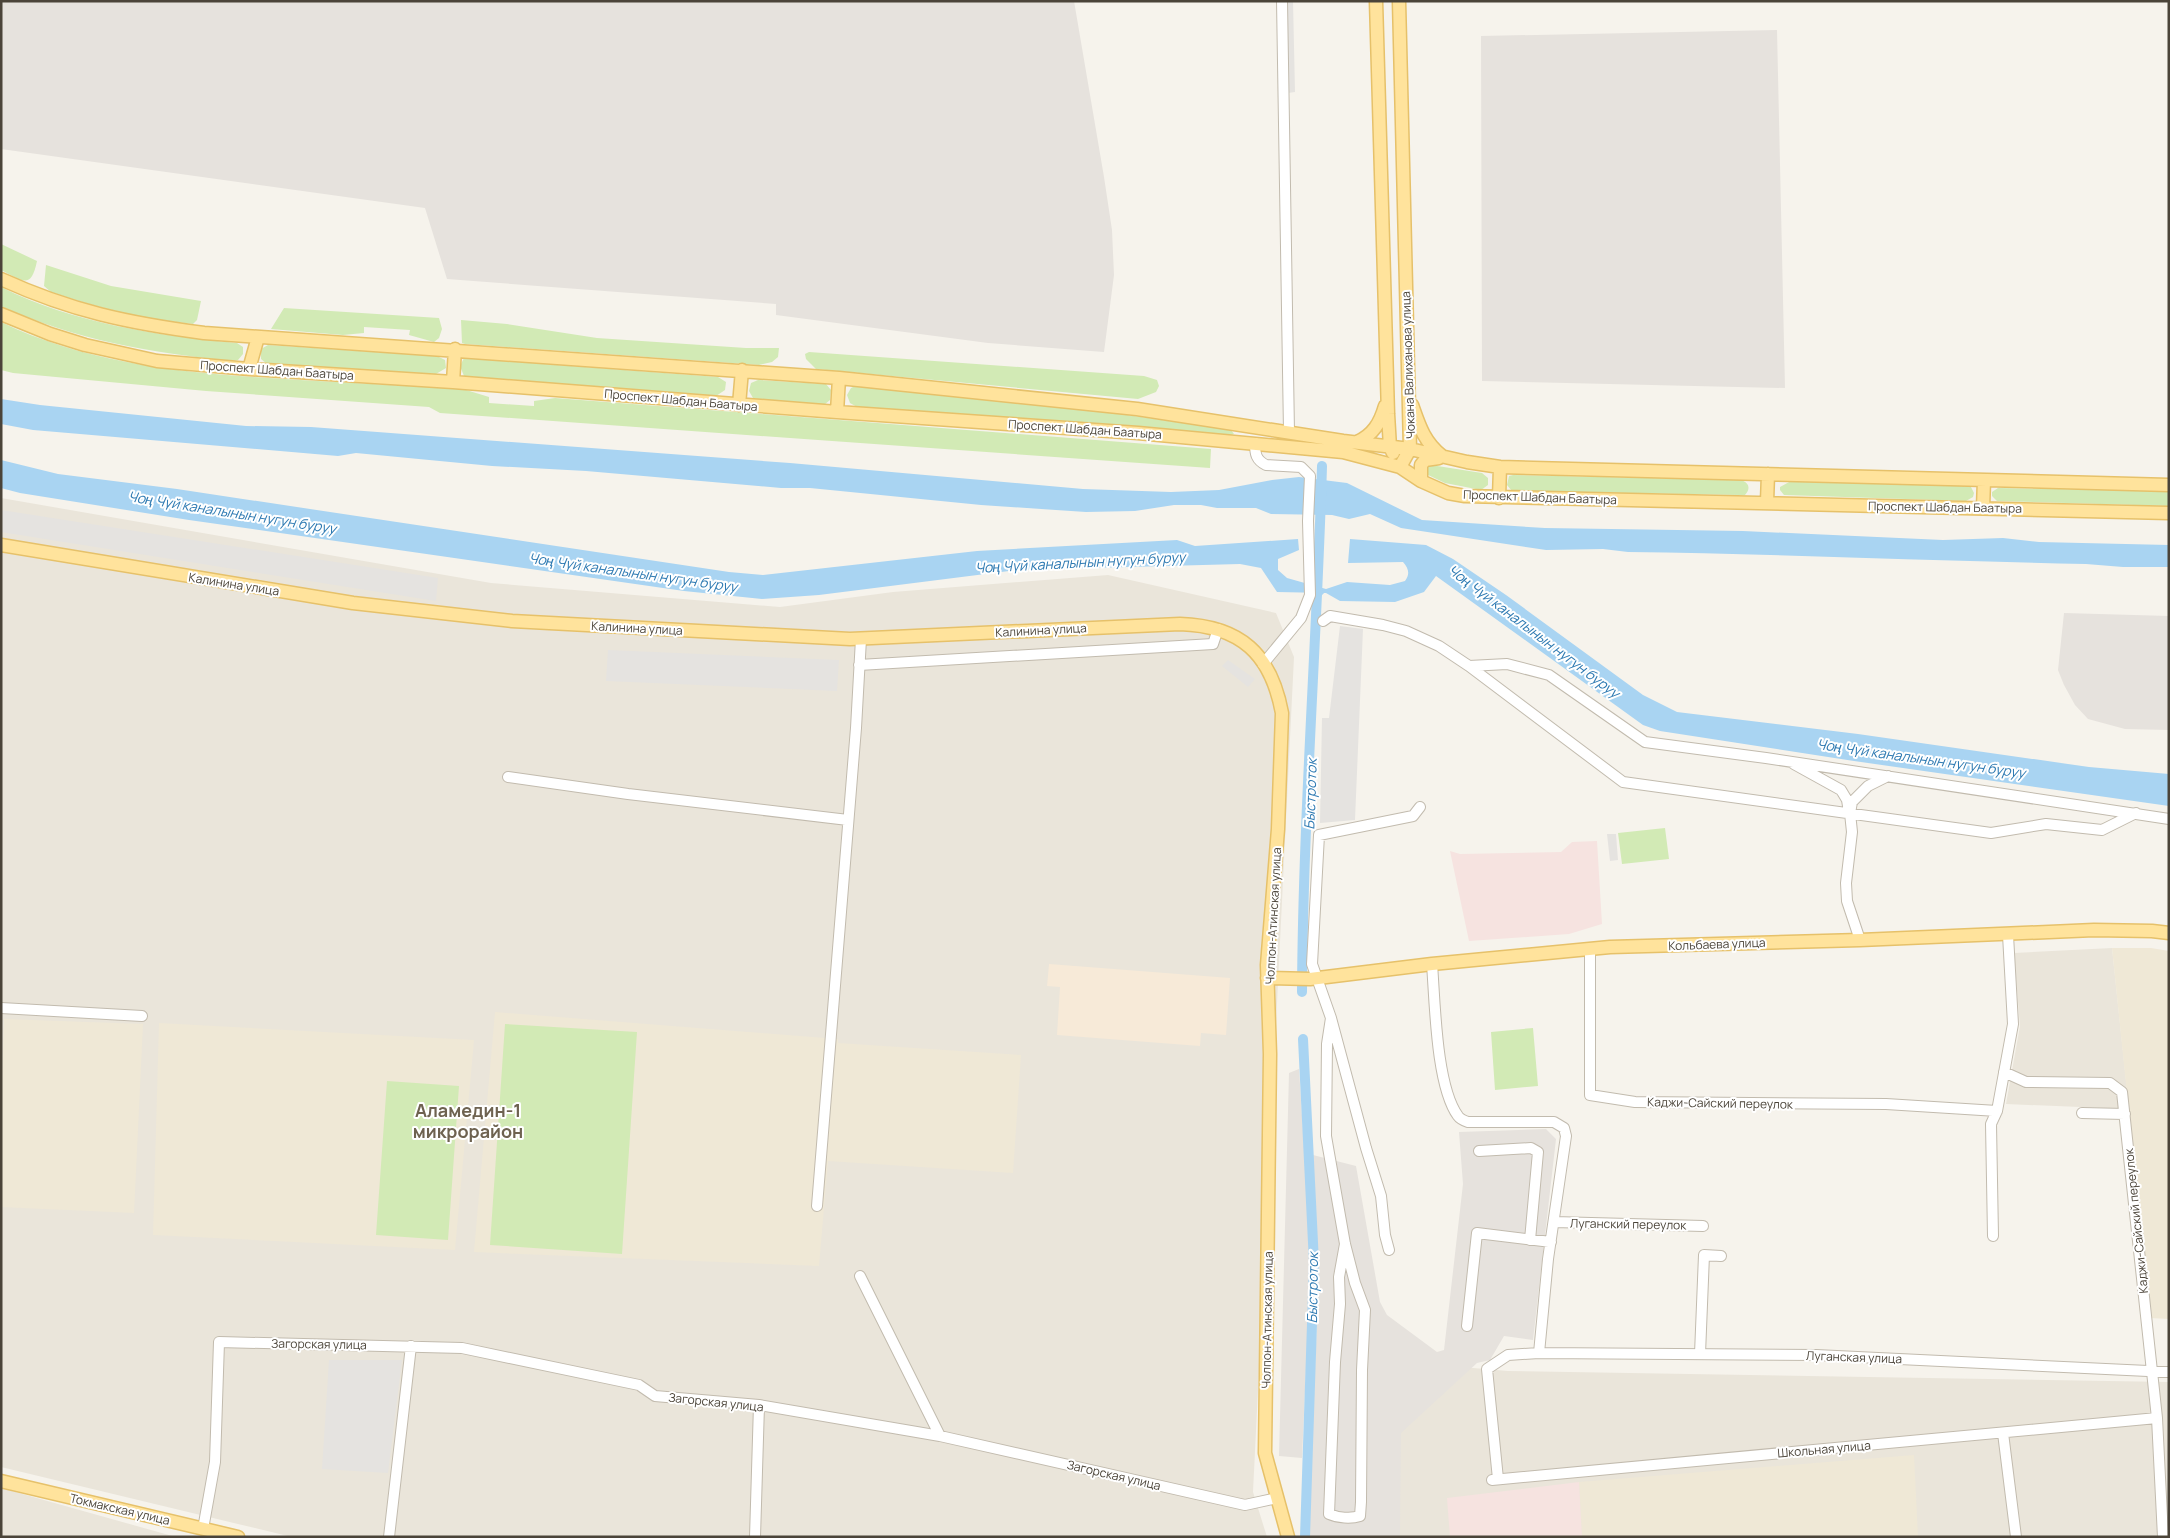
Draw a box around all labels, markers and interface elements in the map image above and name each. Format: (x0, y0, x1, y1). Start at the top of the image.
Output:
street label: Чокана Валиханова улица (1397, 291, 1419, 439)
street label: Проспект Шабдан Баатыра (200, 356, 354, 384)
street label: Проспект Шабдан Баатыра (604, 385, 758, 415)
street label: Проспект Шабдан Баатыра (1008, 415, 1162, 443)
water label: Чоң Чүй каналынын нугун буруу (127, 486, 340, 538)
street label: Проспект Шабдан Баатыра (1463, 486, 1617, 508)
street label: Проспект Шабдан Баатыра (1868, 497, 2022, 517)
water label: Чоң Чүй каналынын нугун буруу (975, 547, 1188, 577)
water label: Чоң Чүй каналынын нугун буруу (528, 548, 741, 596)
water label: Чоң Чүй каналынын нугун буруу (1444, 560, 1626, 703)
street label: Калинина улица (187, 568, 281, 600)
street label: Калинина улица (591, 617, 683, 639)
street label: Калинина улица (995, 619, 1087, 641)
water label: Чоң Чүй каналынын нугун буруу (1816, 734, 2029, 782)
water label: Быстроток (1299, 756, 1321, 830)
street label: Чолпон-Атинская улица (1261, 847, 1285, 985)
street label: Кольбаева улица (1668, 934, 1766, 954)
street label: Каджи-Сайский переулок (1647, 1093, 1794, 1113)
district label: Аламедин-1 микрорайон (413, 1098, 523, 1143)
street label: Каджи-Сайский переулок (2120, 1147, 2152, 1294)
street label: Луганский переулок (1570, 1214, 1687, 1234)
water label: Быстроток (1302, 1250, 1322, 1324)
street label: Чолпон-Атинская улица (1257, 1251, 1277, 1389)
street label: Загорская улица (271, 1335, 367, 1353)
street label: Луганская улица (1806, 1347, 1902, 1367)
street label: Загорская улица (668, 1389, 764, 1415)
street label: Школьная улица (1777, 1436, 1871, 1462)
street label: Загорская улица (1065, 1456, 1163, 1494)
street label: Токмакская улица (68, 1489, 172, 1529)

